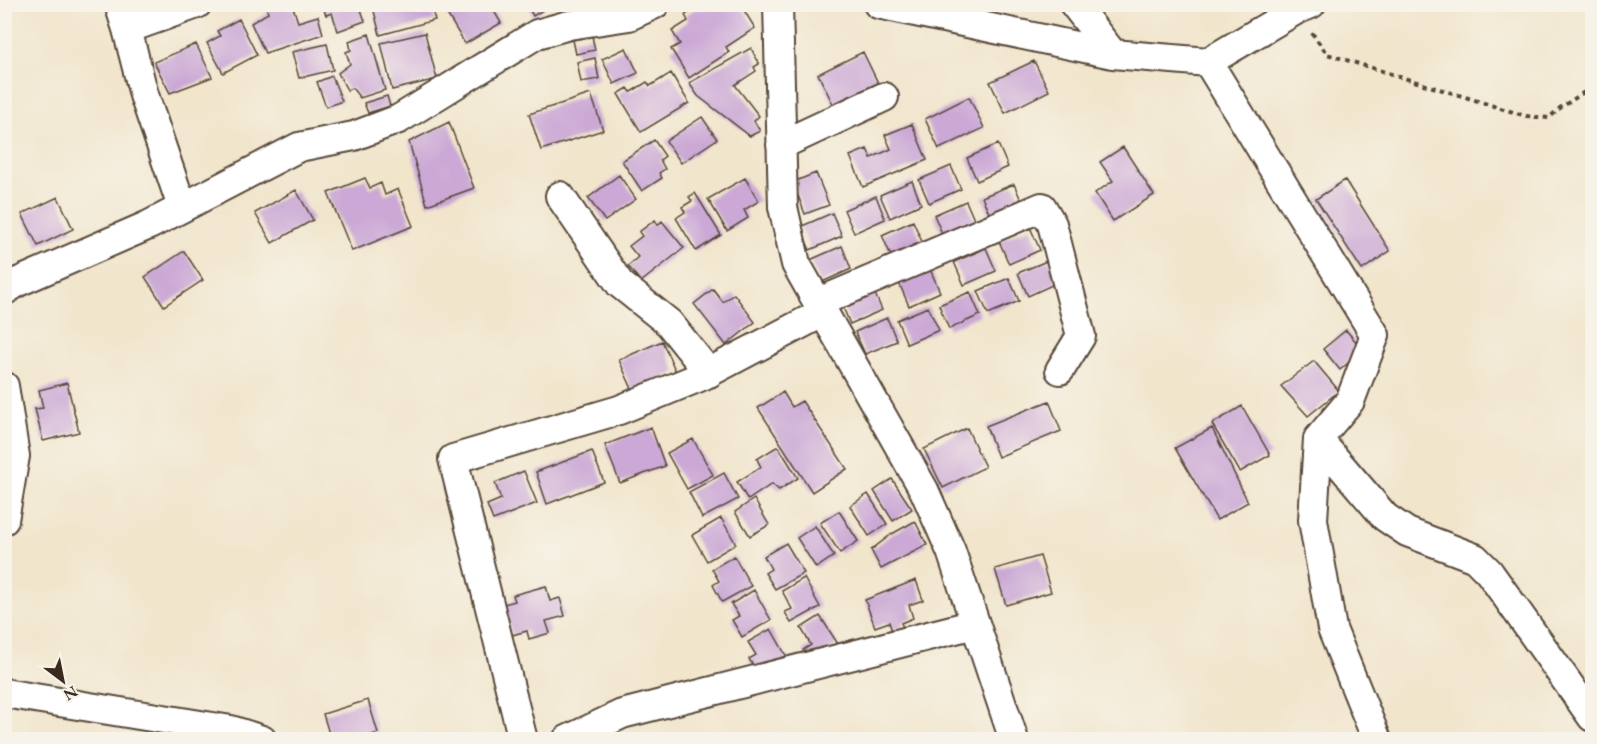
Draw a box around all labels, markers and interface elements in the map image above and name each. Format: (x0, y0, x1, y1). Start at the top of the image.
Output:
north arrow (33, 651, 93, 711)
text: N (60, 681, 82, 706)

